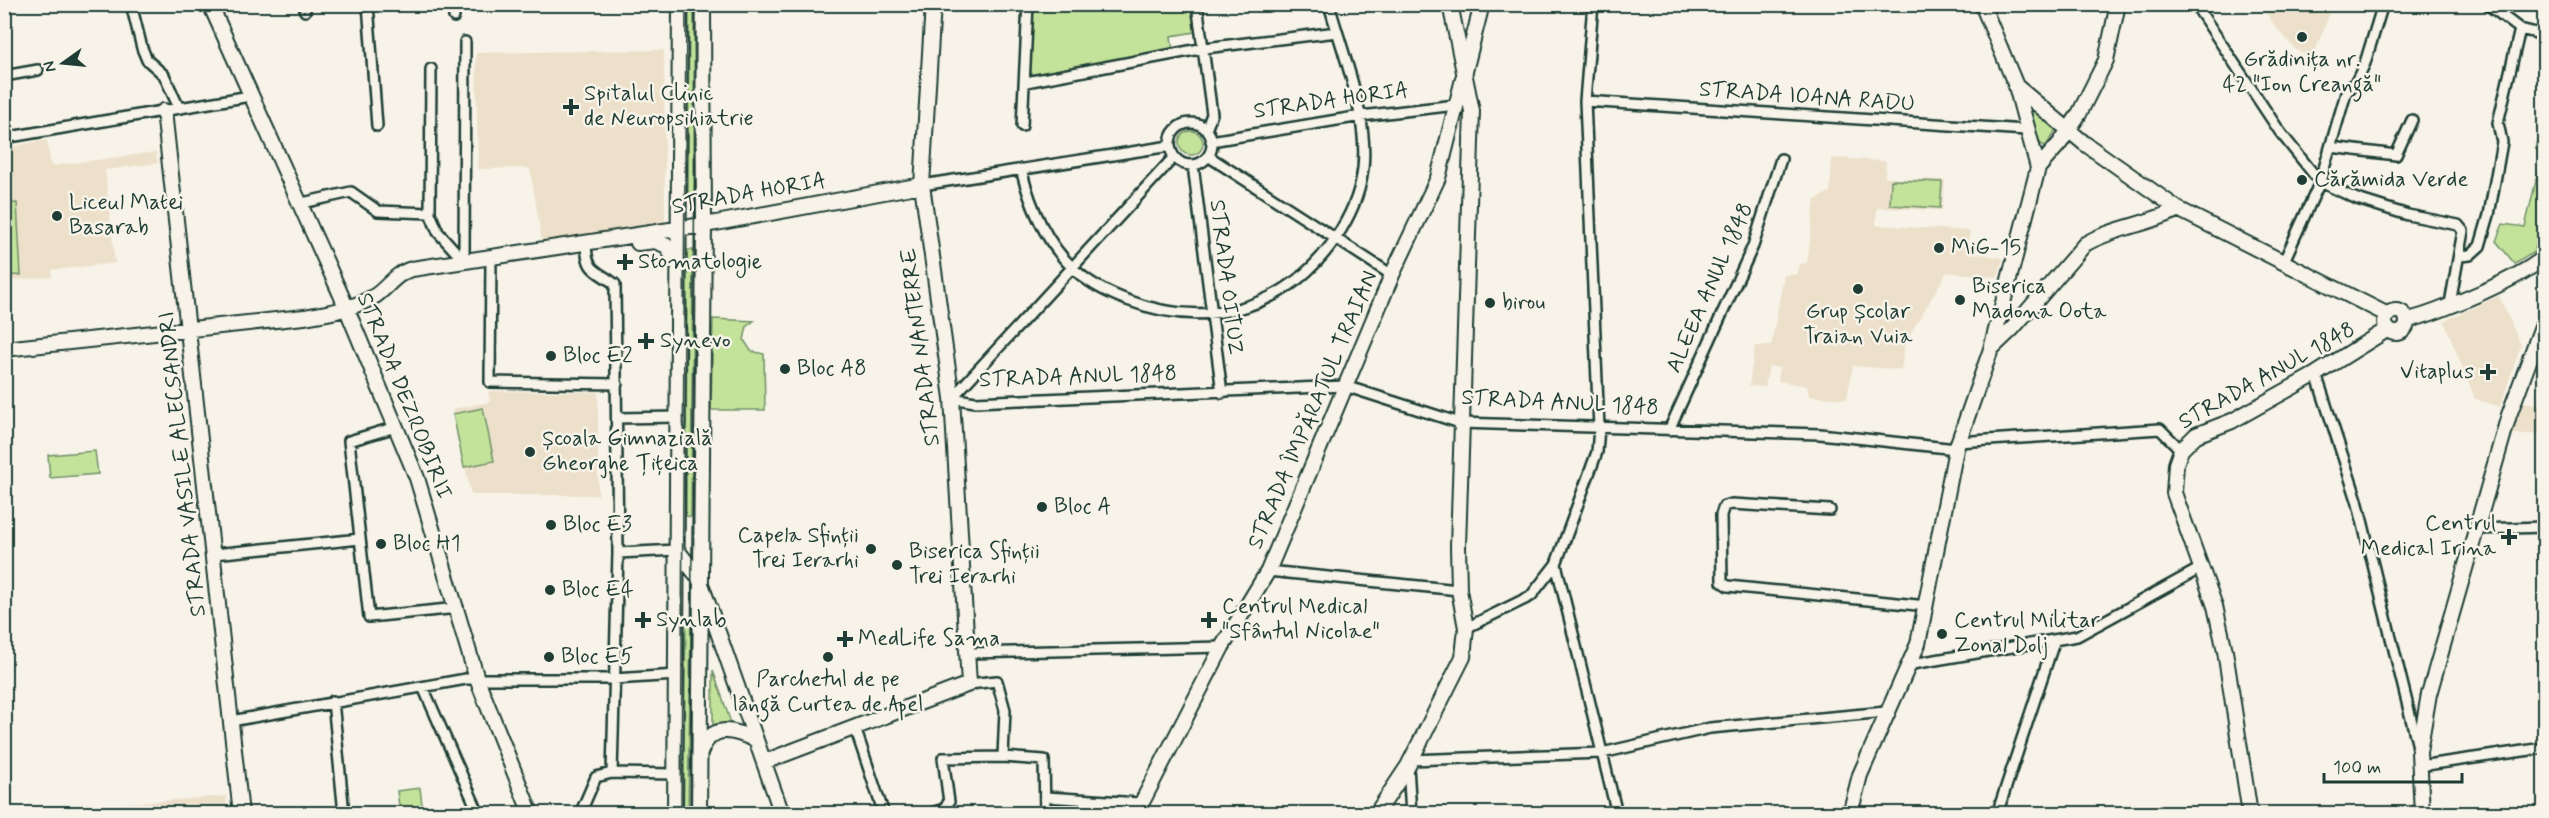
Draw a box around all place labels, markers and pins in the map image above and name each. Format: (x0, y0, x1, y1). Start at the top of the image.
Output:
marker: Grădinița nr. 42 "Ion Creangă" (2295, 30, 2309, 44)
place label: Grădinița nr. 42 "Ion Creangă" (2223, 46, 2381, 102)
place label: Spitalul Clinic de Neuropsihiatrie (584, 80, 754, 133)
marker: Spitalul Clinic de Neuropsihiatrie (562, 98, 580, 116)
place label: Cărămida Verde (2314, 166, 2468, 194)
marker: Cărămida Verde (2295, 173, 2309, 187)
place label: Liceul Matei Basarab (69, 189, 183, 242)
marker: Liceul Matei Basarab (50, 209, 64, 223)
place label: MiG-15 (1951, 234, 2021, 262)
marker: MiG-15 (1932, 241, 1946, 255)
place label: Stomatologie (638, 248, 762, 279)
marker: Stomatologie (616, 253, 634, 271)
place label: Biserica Madona Oota (1972, 273, 2107, 326)
marker: Grup Școlar Traian Vuia (1851, 282, 1865, 296)
place label: birou (1502, 289, 1545, 317)
marker: Biserica Madona Oota (1953, 293, 1967, 307)
marker: birou (1483, 296, 1497, 310)
place label: Grup Școlar Traian Vuia (1804, 298, 1913, 351)
place label: Synevo (660, 327, 731, 355)
marker: Synevo (637, 332, 655, 350)
place label: Bloc E2 (563, 342, 633, 370)
marker: Bloc E2 (544, 349, 558, 363)
place label: Bloc A8 (797, 355, 867, 383)
place label: Vitaplus (2400, 358, 2474, 386)
marker: Bloc A8 (778, 362, 792, 376)
marker: Vitaplus (2479, 363, 2497, 381)
place label: Școala Gimnazială Gheorghe Țițeica (542, 425, 713, 479)
marker: Școala Gimnazială Gheorghe Țițeica (523, 445, 537, 459)
place label: Bloc A (1054, 493, 1111, 521)
marker: Bloc A (1035, 500, 1049, 514)
place label: Centrul Medical Irina (2361, 510, 2497, 563)
place label: Bloc E3 (563, 511, 632, 539)
marker: Bloc E3 (544, 518, 558, 532)
place label: Capela Sfinții Trei Ierarhi (737, 522, 859, 575)
marker: Centrul Medical Irina (2500, 528, 2518, 546)
place label: Bloc H1 (393, 530, 461, 558)
marker: Bloc H1 (374, 537, 388, 551)
place label: Biserica Sfinții Trei Ierarhi (909, 538, 1040, 591)
marker: Capela Sfinții Trei Ierarhi (864, 542, 878, 556)
marker: Biserica Sfinții Trei Ierarhi (890, 558, 904, 572)
place label: Bloc E4 (562, 576, 634, 604)
marker: Bloc E4 (543, 583, 557, 597)
place label: Centrul Medical "Sfântul Nicolae" (1222, 593, 1380, 646)
place label: Synlab (656, 606, 726, 634)
place label: Centrul Militar Zonal Dolj (1954, 607, 2100, 660)
marker: Synlab (634, 611, 652, 629)
marker: Centrul Medical "Sfântul Nicolae" (1200, 611, 1218, 629)
place label: MedLife Sama (858, 625, 1000, 653)
marker: Centrul Militar Zonal Dolj (1935, 627, 1949, 641)
marker: MedLife Sama (836, 630, 854, 648)
place label: Bloc E5 (561, 643, 633, 671)
marker: Bloc E5 (542, 650, 556, 664)
marker: Parchetul de pe lângă Curtea de Apel (821, 650, 835, 664)
place label: Parchetul de pe lângă Curtea de Apel (733, 666, 923, 722)

